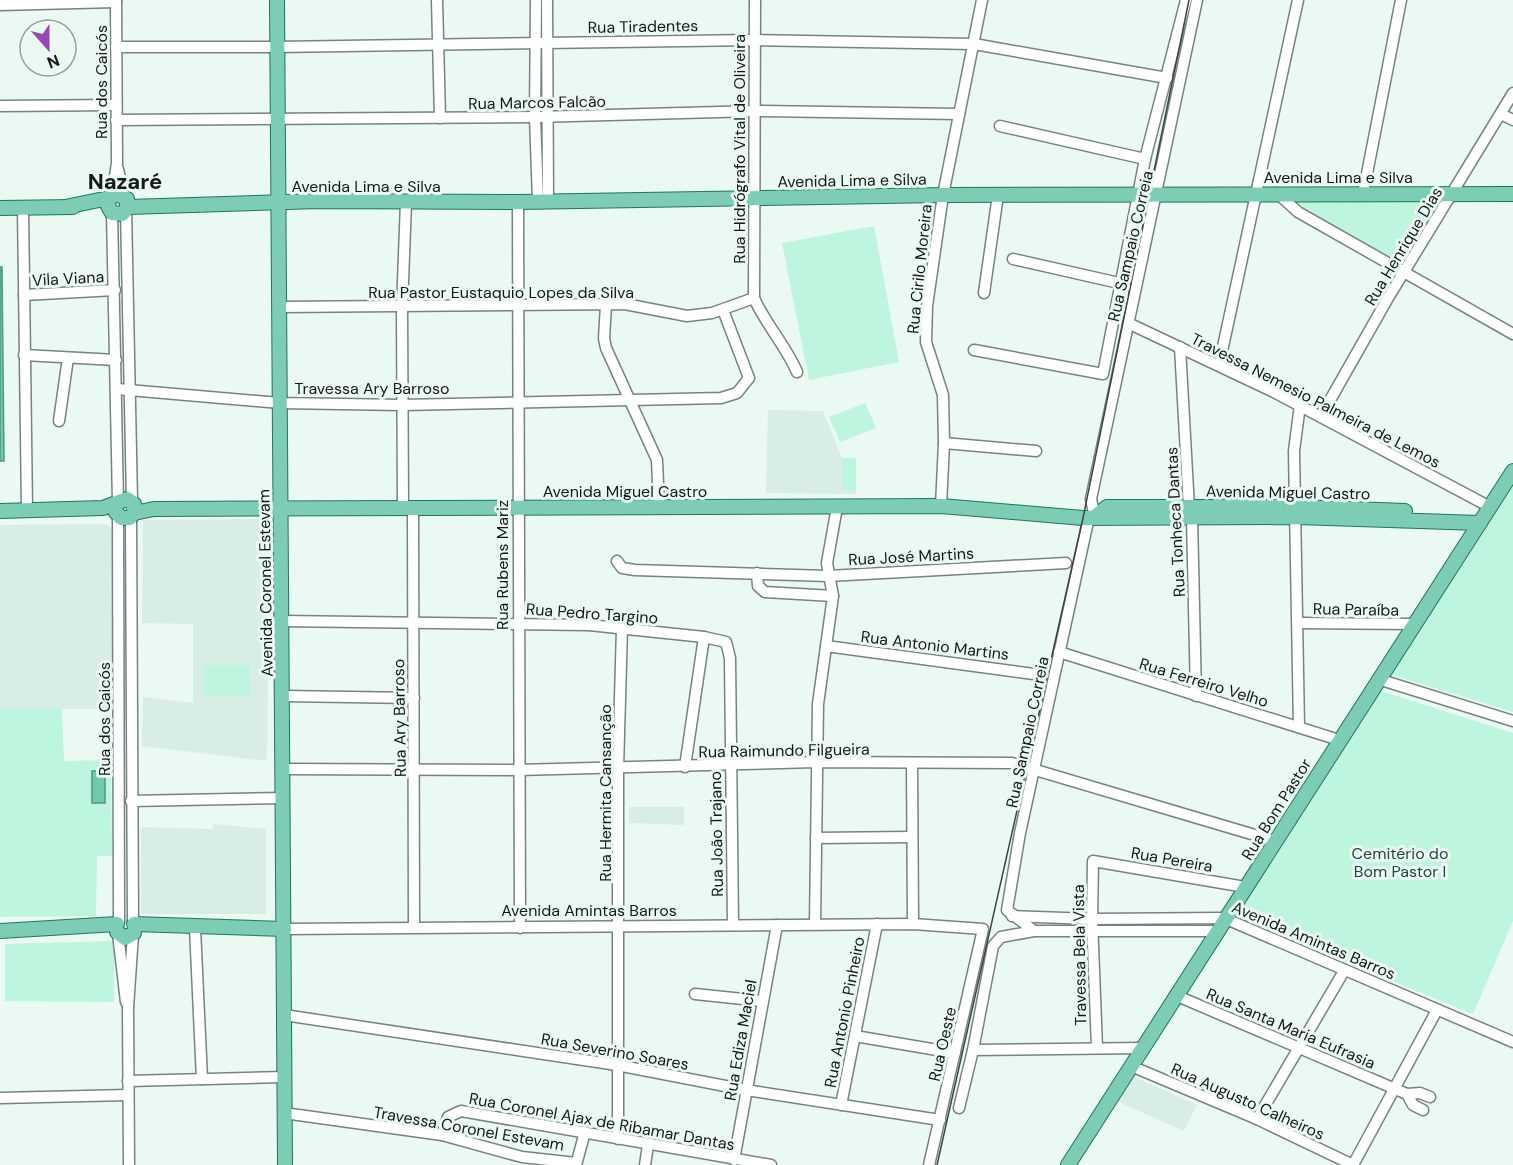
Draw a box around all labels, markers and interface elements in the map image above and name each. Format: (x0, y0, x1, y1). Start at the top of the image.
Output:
street label: Rua Tiradentes (588, 15, 698, 38)
north arrow (18, 18, 78, 78)
street label: Rua dos Caicós (91, 25, 112, 139)
street label: Rua Hidrógrafo Vital de Oliveira (729, 34, 750, 264)
text: N (44, 50, 62, 73)
street label: Rua Marcos Falcão (468, 91, 606, 114)
district label: Nazaré (88, 167, 162, 196)
street label: Avenida Lima e Silva (1263, 167, 1413, 188)
street label: Avenida Lima e Silva (777, 169, 927, 192)
street label: Rua Sampaio Correia (1103, 169, 1158, 324)
street label: Avenida Lima e Silva (291, 176, 441, 197)
street label: Rua Henrique Dias (1360, 183, 1447, 309)
street label: Rua Cirilo Moreira (902, 203, 937, 335)
street label: Vila Viana (31, 266, 105, 291)
street label: Rua Pastor Eustaquio Lopes da Silva (368, 282, 634, 303)
street label: Travessa Nemesio Palmeira de Lemos (1188, 328, 1444, 473)
street label: Travessa Ary Barroso (294, 378, 450, 399)
street label: Rua Tonheca Dantas (1161, 446, 1190, 597)
street label: Avenida Miguel Castro (543, 481, 707, 502)
street label: Avenida Miguel Castro (1206, 481, 1370, 504)
street label: Avenida Coronel Estevam (253, 489, 278, 677)
street label: Rua Rubens Mariz (492, 500, 513, 630)
street label: Rua José Martins (848, 543, 974, 570)
street label: Rua Pedro Targino (525, 598, 659, 629)
street label: Rua Paraíba (1313, 598, 1399, 621)
street label: Rua Antonio Martins (860, 626, 1010, 665)
street label: Rua Ferreiro Velho (1137, 653, 1271, 712)
street label: Rua Sampaio Correia (1001, 654, 1054, 810)
street label: Rua Ary Barroso (388, 659, 411, 777)
street label: Rua dos Caicós (94, 662, 115, 776)
street label: Rua Hermita Cansanção (595, 704, 616, 882)
street label: Rua Raimundo Filgueira (698, 739, 870, 762)
street label: Rua Bom Pastor (1237, 754, 1316, 864)
street label: Rua João Trajano (705, 771, 728, 897)
street label: Rua Pereira (1129, 842, 1214, 877)
park label: Cemitério do Bom Pastor I (1352, 843, 1448, 882)
street label: Travessa Bela Vista (1068, 884, 1091, 1026)
street label: Avenida Amintas Barros (1229, 897, 1399, 984)
street label: Avenida Amintas Barros (501, 900, 677, 921)
street label: Rua Antonio Pinheiro (820, 935, 869, 1089)
street label: Rua Ediza Maciel (720, 978, 761, 1102)
street label: Rua Santa Maria Eufrasia (1203, 983, 1379, 1074)
street label: Rua Oeste (924, 1005, 961, 1083)
street label: Rua Severino Soares (539, 1028, 690, 1075)
street label: Rua Augusto Calheiros (1168, 1058, 1328, 1145)
street label: Rua Coronel Ajax de Ribamar Dantas (467, 1088, 737, 1155)
street label: Travessa Coronel Estevam (372, 1101, 566, 1156)

